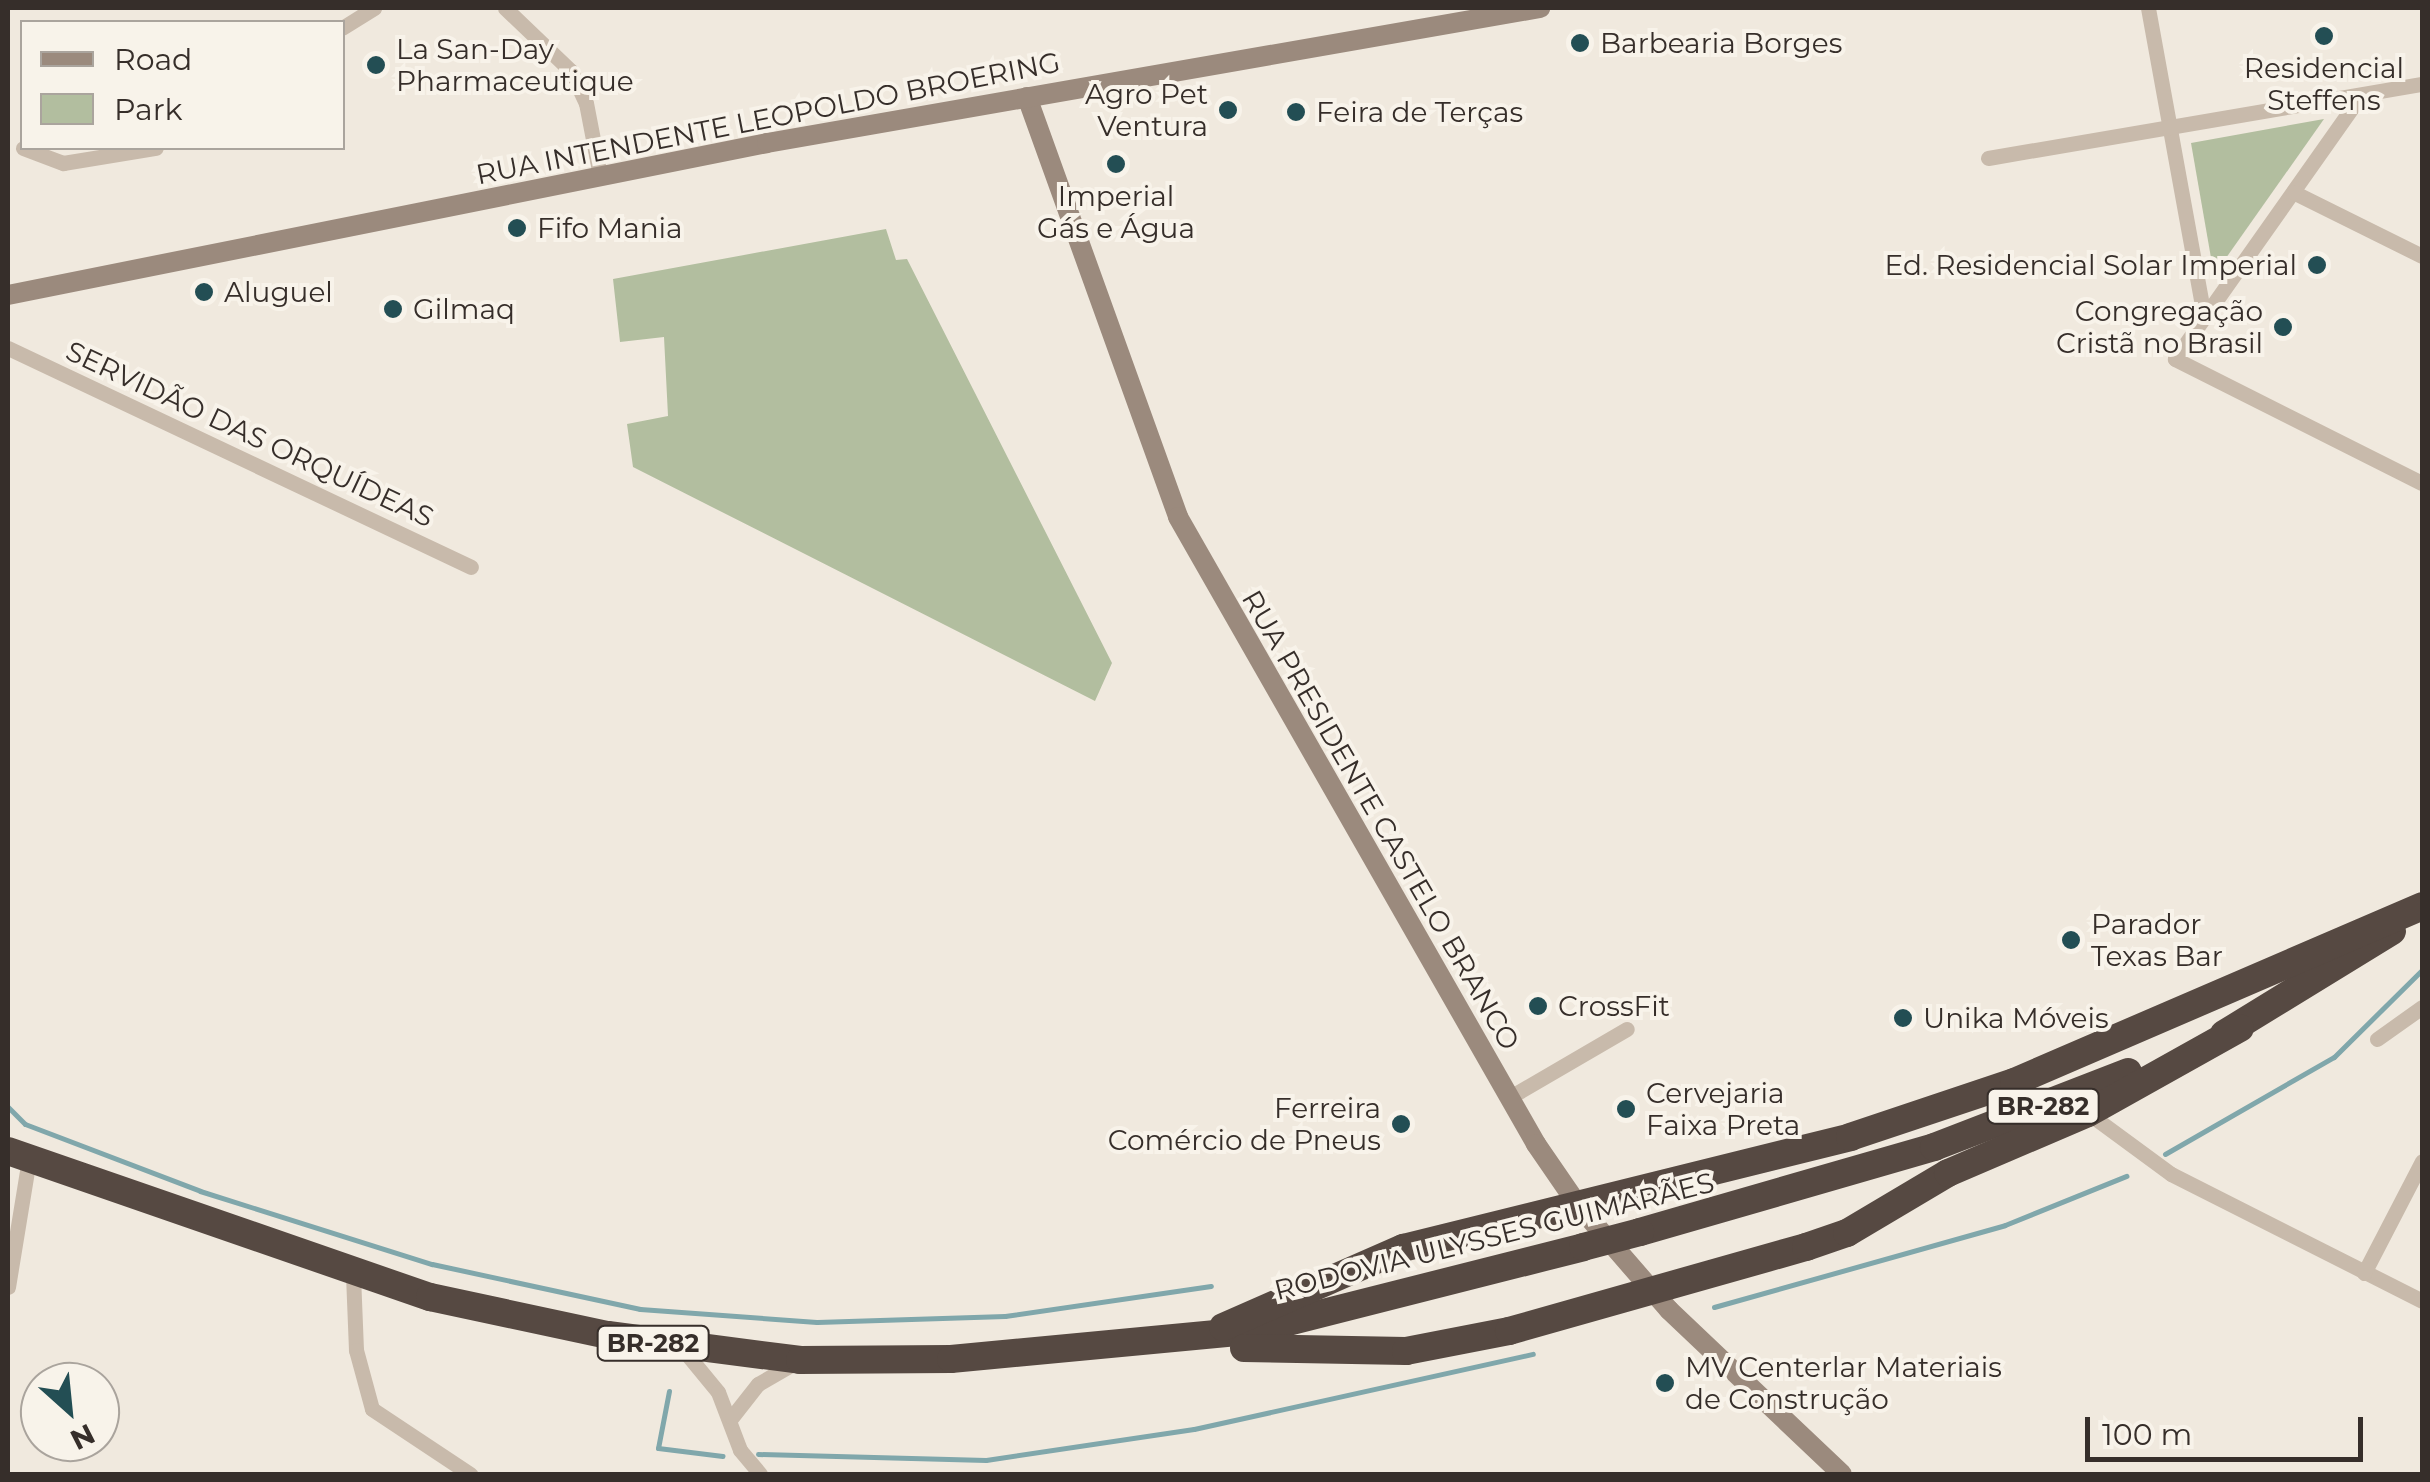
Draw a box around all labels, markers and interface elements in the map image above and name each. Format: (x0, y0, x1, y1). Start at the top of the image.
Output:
legend (20, 20, 345, 150)
marker: Residencial Steffens (2313, 25, 2335, 47)
place label: Barbearia Borges (1600, 26, 1842, 60)
place label: La San-Day Pharmaceutique (396, 32, 634, 98)
marker: Barbearia Borges (1569, 32, 1591, 54)
text: Road (114, 41, 192, 78)
street label: RUA INTENDENTE LEOPOLDO BROERING (473, 45, 1063, 191)
place label: Residencial Steffens (2244, 51, 2404, 117)
marker: La San-Day Pharmaceutique (365, 54, 387, 76)
place label: Agro Pet Ventura (1085, 77, 1208, 143)
text: Park (114, 91, 183, 128)
place label: Feira de Terças (1316, 95, 1523, 129)
marker: Agro Pet Ventura (1217, 99, 1239, 121)
marker: Feira de Terças (1285, 101, 1307, 123)
marker: Imperial Gás e Água (1105, 153, 1127, 175)
place label: Imperial Gás e Água (1037, 179, 1195, 245)
place label: Fifo Mania (537, 211, 683, 245)
marker: Fifo Mania (506, 217, 528, 239)
place label: Ed. Residencial Solar Imperial (1885, 248, 2297, 282)
marker: Ed. Residencial Solar Imperial (2306, 254, 2328, 276)
place label: Aluguel (224, 275, 333, 309)
marker: Aluguel (193, 281, 215, 303)
place label: Gilmaq (413, 292, 515, 326)
place label: Congregação Cristã no Brasil (2056, 294, 2263, 360)
marker: Gilmaq (382, 298, 404, 320)
marker: Congregação Cristã no Brasil (2272, 316, 2294, 338)
street label: SERVIDÃO DAS ORQUÍDEAS (61, 334, 439, 534)
street label: RUA PRESIDENTE CASTELO BRANCO (1235, 584, 1527, 1056)
place label: Parador Texas Bar (2091, 907, 2223, 973)
marker: Parador Texas Bar (2060, 929, 2082, 951)
place label: CrossFit (1558, 989, 1670, 1023)
marker: CrossFit (1527, 995, 1549, 1017)
place label: Unika Móveis (1923, 1001, 2109, 1035)
marker: Unika Móveis (1892, 1007, 1914, 1029)
place label: Cervejaria Faixa Preta (1646, 1076, 1800, 1142)
road number: BR-282 (1986, 1086, 2100, 1126)
place label: Ferreira Comércio de Pneus (1108, 1091, 1381, 1157)
marker: Cervejaria Faixa Preta (1615, 1098, 1637, 1120)
marker: Ferreira Comércio de Pneus (1390, 1113, 1412, 1135)
street label: RODOVIA ULYSSES GUIMARÃES (1271, 1165, 1717, 1307)
road number: BR-282 (596, 1323, 710, 1363)
place label: MV Centerlar Materiais de Construção (1685, 1350, 2002, 1416)
north arrow (20, 1362, 120, 1462)
marker: MV Centerlar Materiais de Construção (1654, 1372, 1676, 1394)
scale bar (2090, 1397, 2368, 1459)
text: 100 m (2102, 1416, 2192, 1453)
text: N (65, 1417, 101, 1457)

